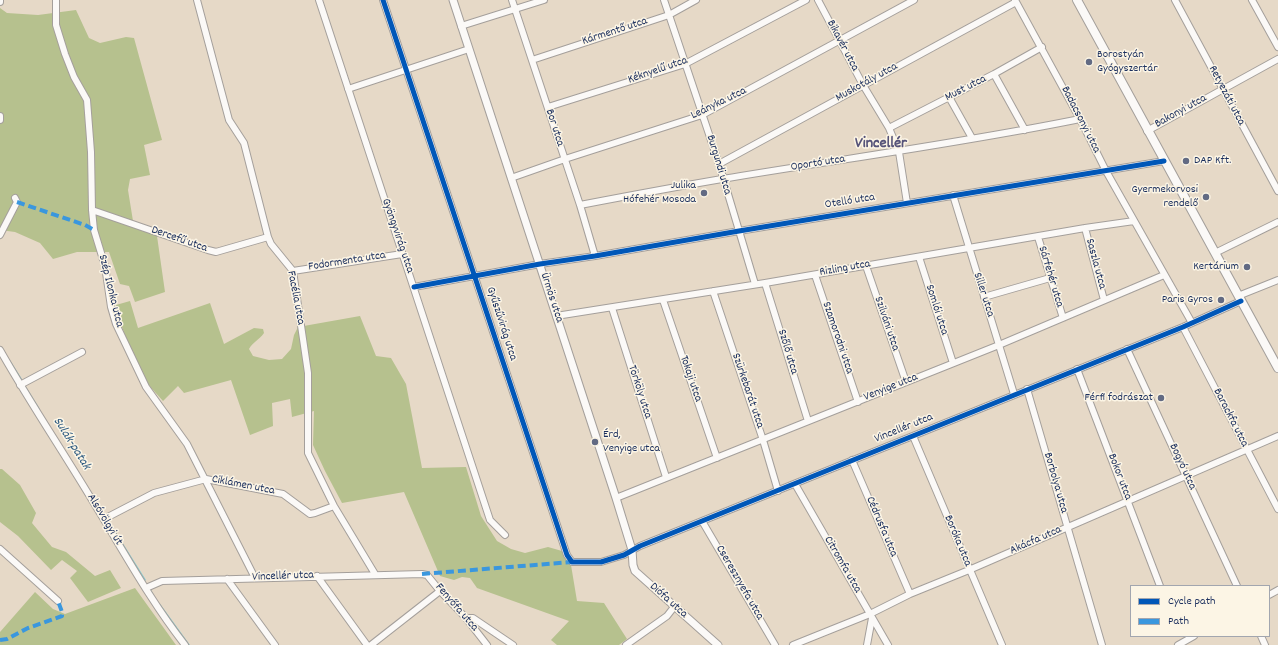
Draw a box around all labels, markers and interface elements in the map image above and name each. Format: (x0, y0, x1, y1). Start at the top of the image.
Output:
street label: Kármentő utca (581, 15, 649, 49)
street label: Bikavér utca (823, 18, 861, 74)
place label: Borostyán Gyógyszertár (1097, 48, 1158, 76)
street label: Kéknyelű utca (626, 54, 690, 88)
marker: Borostyán Gyógyszertár (1084, 57, 1094, 67)
street label: Muskotály utca (834, 60, 900, 106)
street label: Retyezáti utca (1204, 64, 1248, 128)
street label: Must utca (943, 72, 989, 106)
street label: Leányka utca (689, 84, 749, 124)
street label: Badacsonyi utca (1057, 84, 1103, 156)
street label: Bakonyi utca (1153, 92, 1209, 132)
street label: Bor utca (541, 108, 567, 148)
street label: Burgundi utca (702, 133, 734, 197)
district label: Vincellér (855, 135, 907, 155)
street label: Oportó utca (790, 153, 846, 175)
place label: DAP Kft. (1194, 154, 1231, 168)
marker: DAP Kft. (1181, 156, 1191, 166)
place label: Julika Hófehér Mosoda (623, 179, 696, 207)
place label: Gyermekorvosi rendelő (1132, 183, 1198, 211)
marker: Julika Hófehér Mosoda (699, 188, 709, 198)
street label: Otelló utca (824, 191, 876, 213)
marker: Gyermekorvosi rendelő (1201, 192, 1211, 202)
street label: Gyöngyvirág utca (378, 197, 416, 275)
street label: Dercefű utca (149, 224, 209, 256)
street label: Saszla utca (1081, 237, 1109, 291)
street label: Sárfehér utca (1034, 245, 1066, 309)
street label: Fodormenta utca (307, 249, 387, 275)
street label: Szép Ilonka utca (94, 253, 126, 329)
street label: Rizling utca (819, 257, 871, 281)
place label: Kertárium (1193, 260, 1239, 274)
marker: Kertárium (1242, 262, 1252, 272)
street label: Facélia utca (283, 270, 307, 326)
street label: Ürmös utca (536, 271, 566, 325)
street label: Siller utca (969, 271, 997, 319)
street label: Somlói utca (921, 283, 951, 337)
street label: Gyűszűvirág utca (482, 285, 520, 363)
place label: Paris Gyros (1162, 293, 1213, 307)
street label: Szilváni utca (870, 295, 902, 353)
marker: Paris Gyros (1216, 295, 1226, 305)
street label: Szamorodni utca (818, 300, 856, 376)
street label: Szőlő utca (773, 328, 801, 376)
street label: Szürkebarát utca (727, 352, 767, 430)
street label: Tokaji utca (675, 354, 705, 404)
street label: Törköly utca (624, 363, 654, 421)
street label: Venyige utca (862, 371, 920, 405)
street label: Barackfa utca (1209, 386, 1251, 450)
place label: Férfi fodrászat (1084, 391, 1153, 405)
marker: Férfi fodrászat (1156, 393, 1166, 403)
street label: Vincellér utca (873, 411, 935, 447)
water label: Sulák-patak (49, 415, 93, 473)
place label: Érd, Venyige utca (603, 428, 660, 456)
marker: Érd, Venyige utca (590, 437, 600, 447)
street label: Bogyó utca (1165, 442, 1199, 492)
street label: Borbolya utca (1040, 451, 1070, 515)
street label: Bokor utca (1104, 452, 1134, 502)
street label: Ciklámen utca (210, 473, 276, 499)
street label: Alsóvölgyi út (83, 492, 125, 548)
street label: Cédrusfa utca (862, 495, 900, 559)
street label: Boróka utca (940, 513, 974, 569)
street label: Akácfa utca (1008, 523, 1064, 559)
street label: Citromfa utca (820, 534, 864, 596)
street label: Cseresznyefa utca (712, 543, 766, 623)
street label: Vincellér utca (252, 569, 314, 585)
street label: Diófa utca (646, 580, 690, 622)
street label: Fenyőfa utca (431, 581, 481, 635)
legend (1130, 585, 1270, 637)
text: Cycle path (1168, 593, 1216, 610)
text: Path (1168, 613, 1189, 630)

